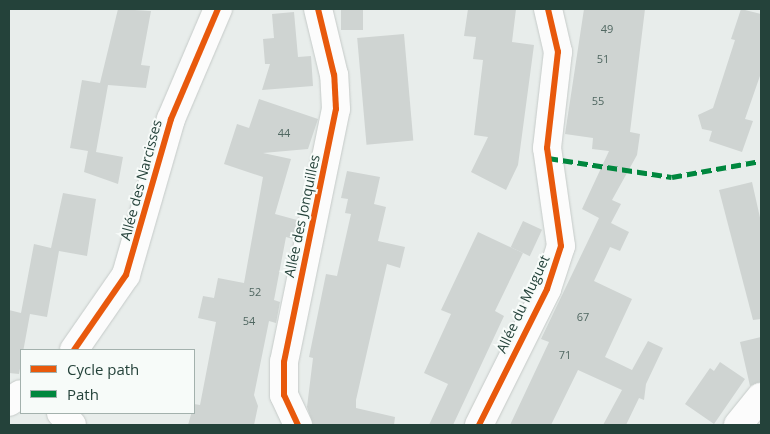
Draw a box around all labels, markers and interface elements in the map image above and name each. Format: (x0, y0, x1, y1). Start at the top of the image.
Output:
house number: 49 (601, 22, 613, 36)
house number: 51 (597, 52, 609, 66)
house number: 55 (592, 94, 604, 108)
street label: Allée des Narcisses (117, 118, 165, 242)
house number: 44 (278, 126, 290, 140)
street label: Allée des Jonquilles (281, 153, 323, 279)
street label: Allée du Muguet (493, 252, 553, 356)
house number: 52 (249, 285, 261, 299)
house number: 67 (577, 310, 589, 324)
house number: 54 (243, 314, 255, 328)
house number: 71 (559, 348, 571, 362)
legend (20, 349, 195, 414)
text: Cycle path (67, 359, 139, 379)
text: Path (67, 384, 99, 404)

